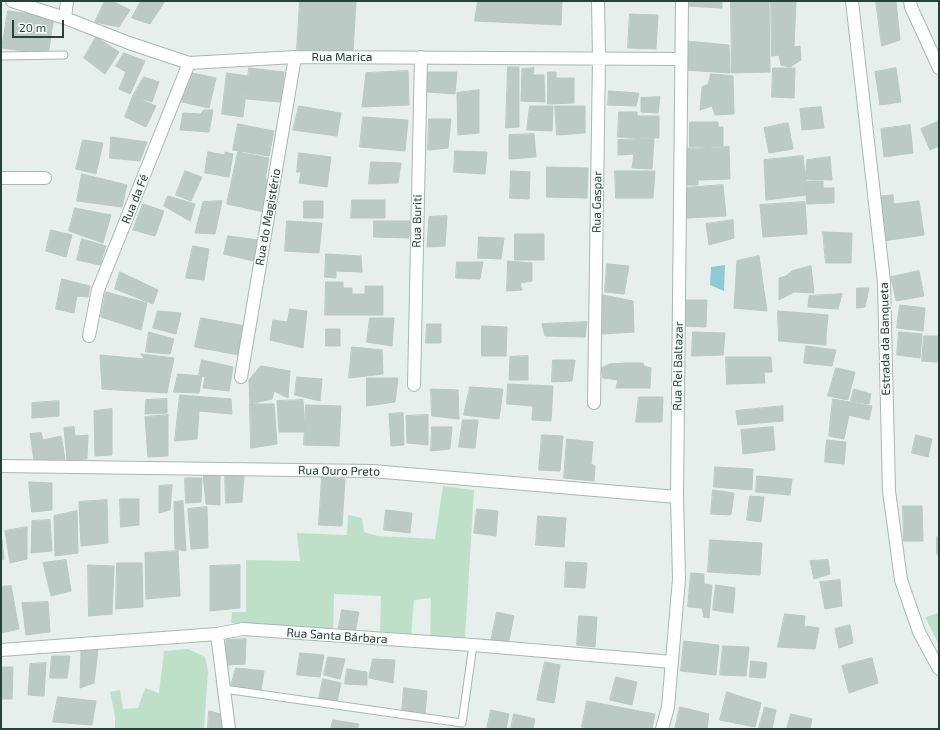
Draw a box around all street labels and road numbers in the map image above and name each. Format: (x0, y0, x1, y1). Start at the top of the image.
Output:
street label: Rua Marica (312, 50, 372, 64)
street label: Rua do Magistério (252, 167, 284, 267)
street label: Rua Gaspar (589, 171, 605, 233)
street label: Rua da Fé (119, 172, 151, 226)
street label: Rua Buriti (409, 194, 425, 248)
street label: Estrada da Banqueta (877, 282, 893, 396)
street label: Rua Rei Baltazar (670, 321, 686, 411)
street label: Rua Ouro Preto (298, 463, 380, 479)
street label: Rua Santa Bárbara (286, 625, 388, 647)

